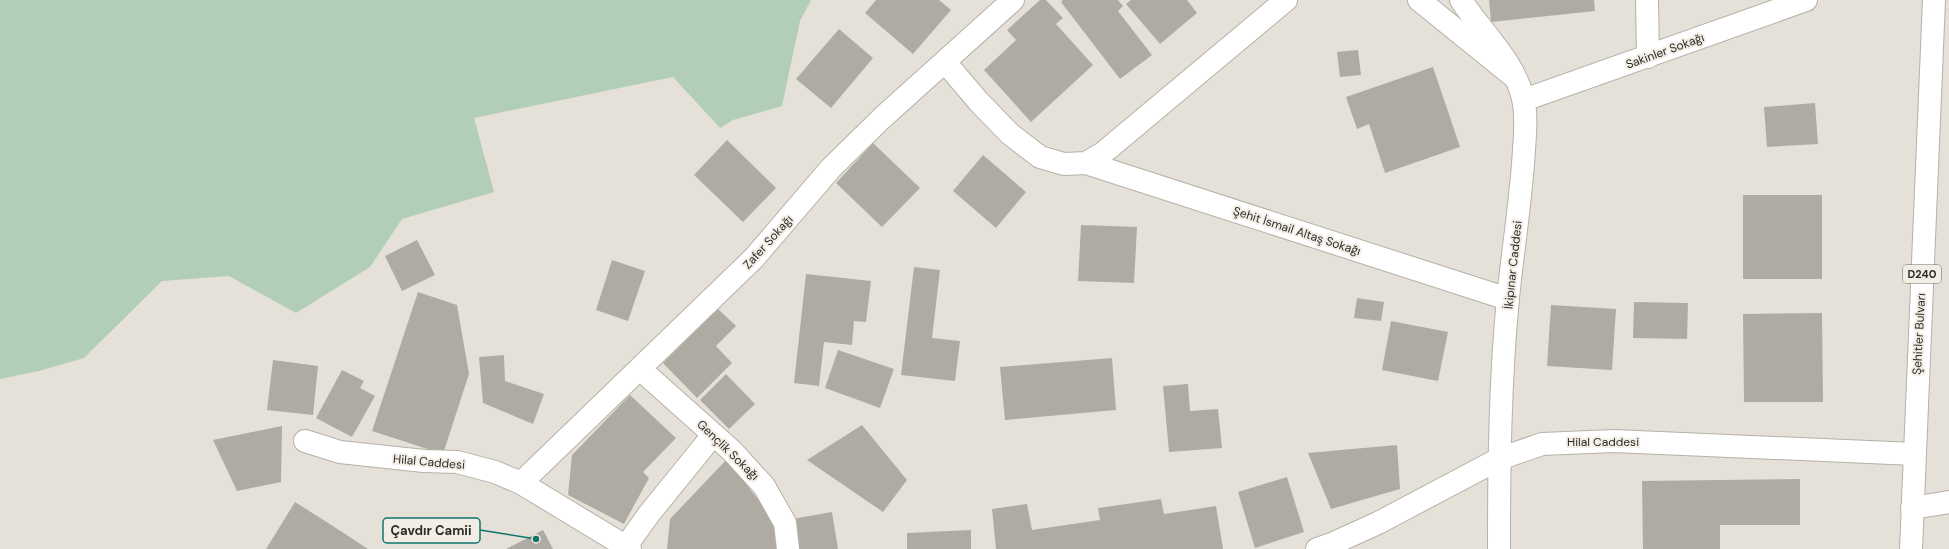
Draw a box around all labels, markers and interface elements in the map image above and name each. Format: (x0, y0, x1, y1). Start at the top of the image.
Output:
street label: Sakinler Sokağı (1624, 29, 1706, 73)
street label: Şehit İsmail Altaş Sokağı (1231, 203, 1363, 259)
street label: Zafer Sokağı (740, 212, 796, 272)
street label: İkipınar Caddesi (1500, 220, 1526, 310)
road number: D240 (1903, 265, 1941, 283)
street label: Şehitler Bulvarı (1909, 293, 1929, 375)
street label: Gençlik Sokağı (694, 416, 762, 484)
street label: Hilal Caddesi (1567, 434, 1639, 450)
street label: Hilal Caddesi (392, 451, 466, 473)
callout: Çavdır Camii (383, 518, 480, 543)
text: Çavdır Camii (391, 522, 472, 539)

